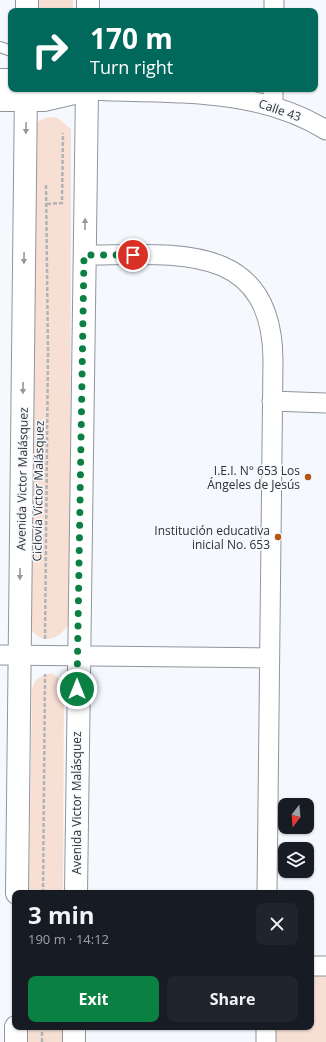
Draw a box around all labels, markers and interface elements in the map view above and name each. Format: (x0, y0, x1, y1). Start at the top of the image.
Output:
text: 170 m (90, 19, 173, 57)
icon: right (24, 24, 76, 76)
text: Turn right (90, 55, 173, 79)
street label: Calle 43 (256, 95, 304, 125)
one-way arrow (23, 122, 29, 135)
one-way arrow (82, 217, 88, 230)
pin (116, 238, 150, 272)
icon: arrive (122, 244, 144, 266)
one-way arrow (21, 252, 27, 265)
one-way arrow (20, 382, 26, 395)
street label: Avenida Victor Malásquez (12, 407, 32, 551)
street label: Ciclovía Víctor Malásquez (28, 420, 48, 562)
place label: I.E.I. N° 653 Los Ángeles de Jesús (207, 462, 300, 493)
marker: I.E.I. N° 653 Los Ángeles de Jesús (303, 472, 313, 482)
place label: Institución educativa inicial No. 653 (154, 522, 270, 553)
marker: Institución educativa inicial No. 653 (273, 532, 283, 542)
one-way arrow (17, 568, 24, 580)
position arrow (56, 668, 98, 710)
street label: Avenida Victor Malásquez (68, 731, 85, 875)
north arrow (278, 798, 314, 834)
map controls (278, 798, 314, 878)
button: layers (278, 842, 314, 878)
text: 3 min (28, 898, 95, 931)
button: close (256, 903, 298, 945)
text: 190 m · 14:12 (28, 930, 109, 948)
button: Exit (28, 976, 159, 1022)
button: Share (167, 976, 298, 1022)

